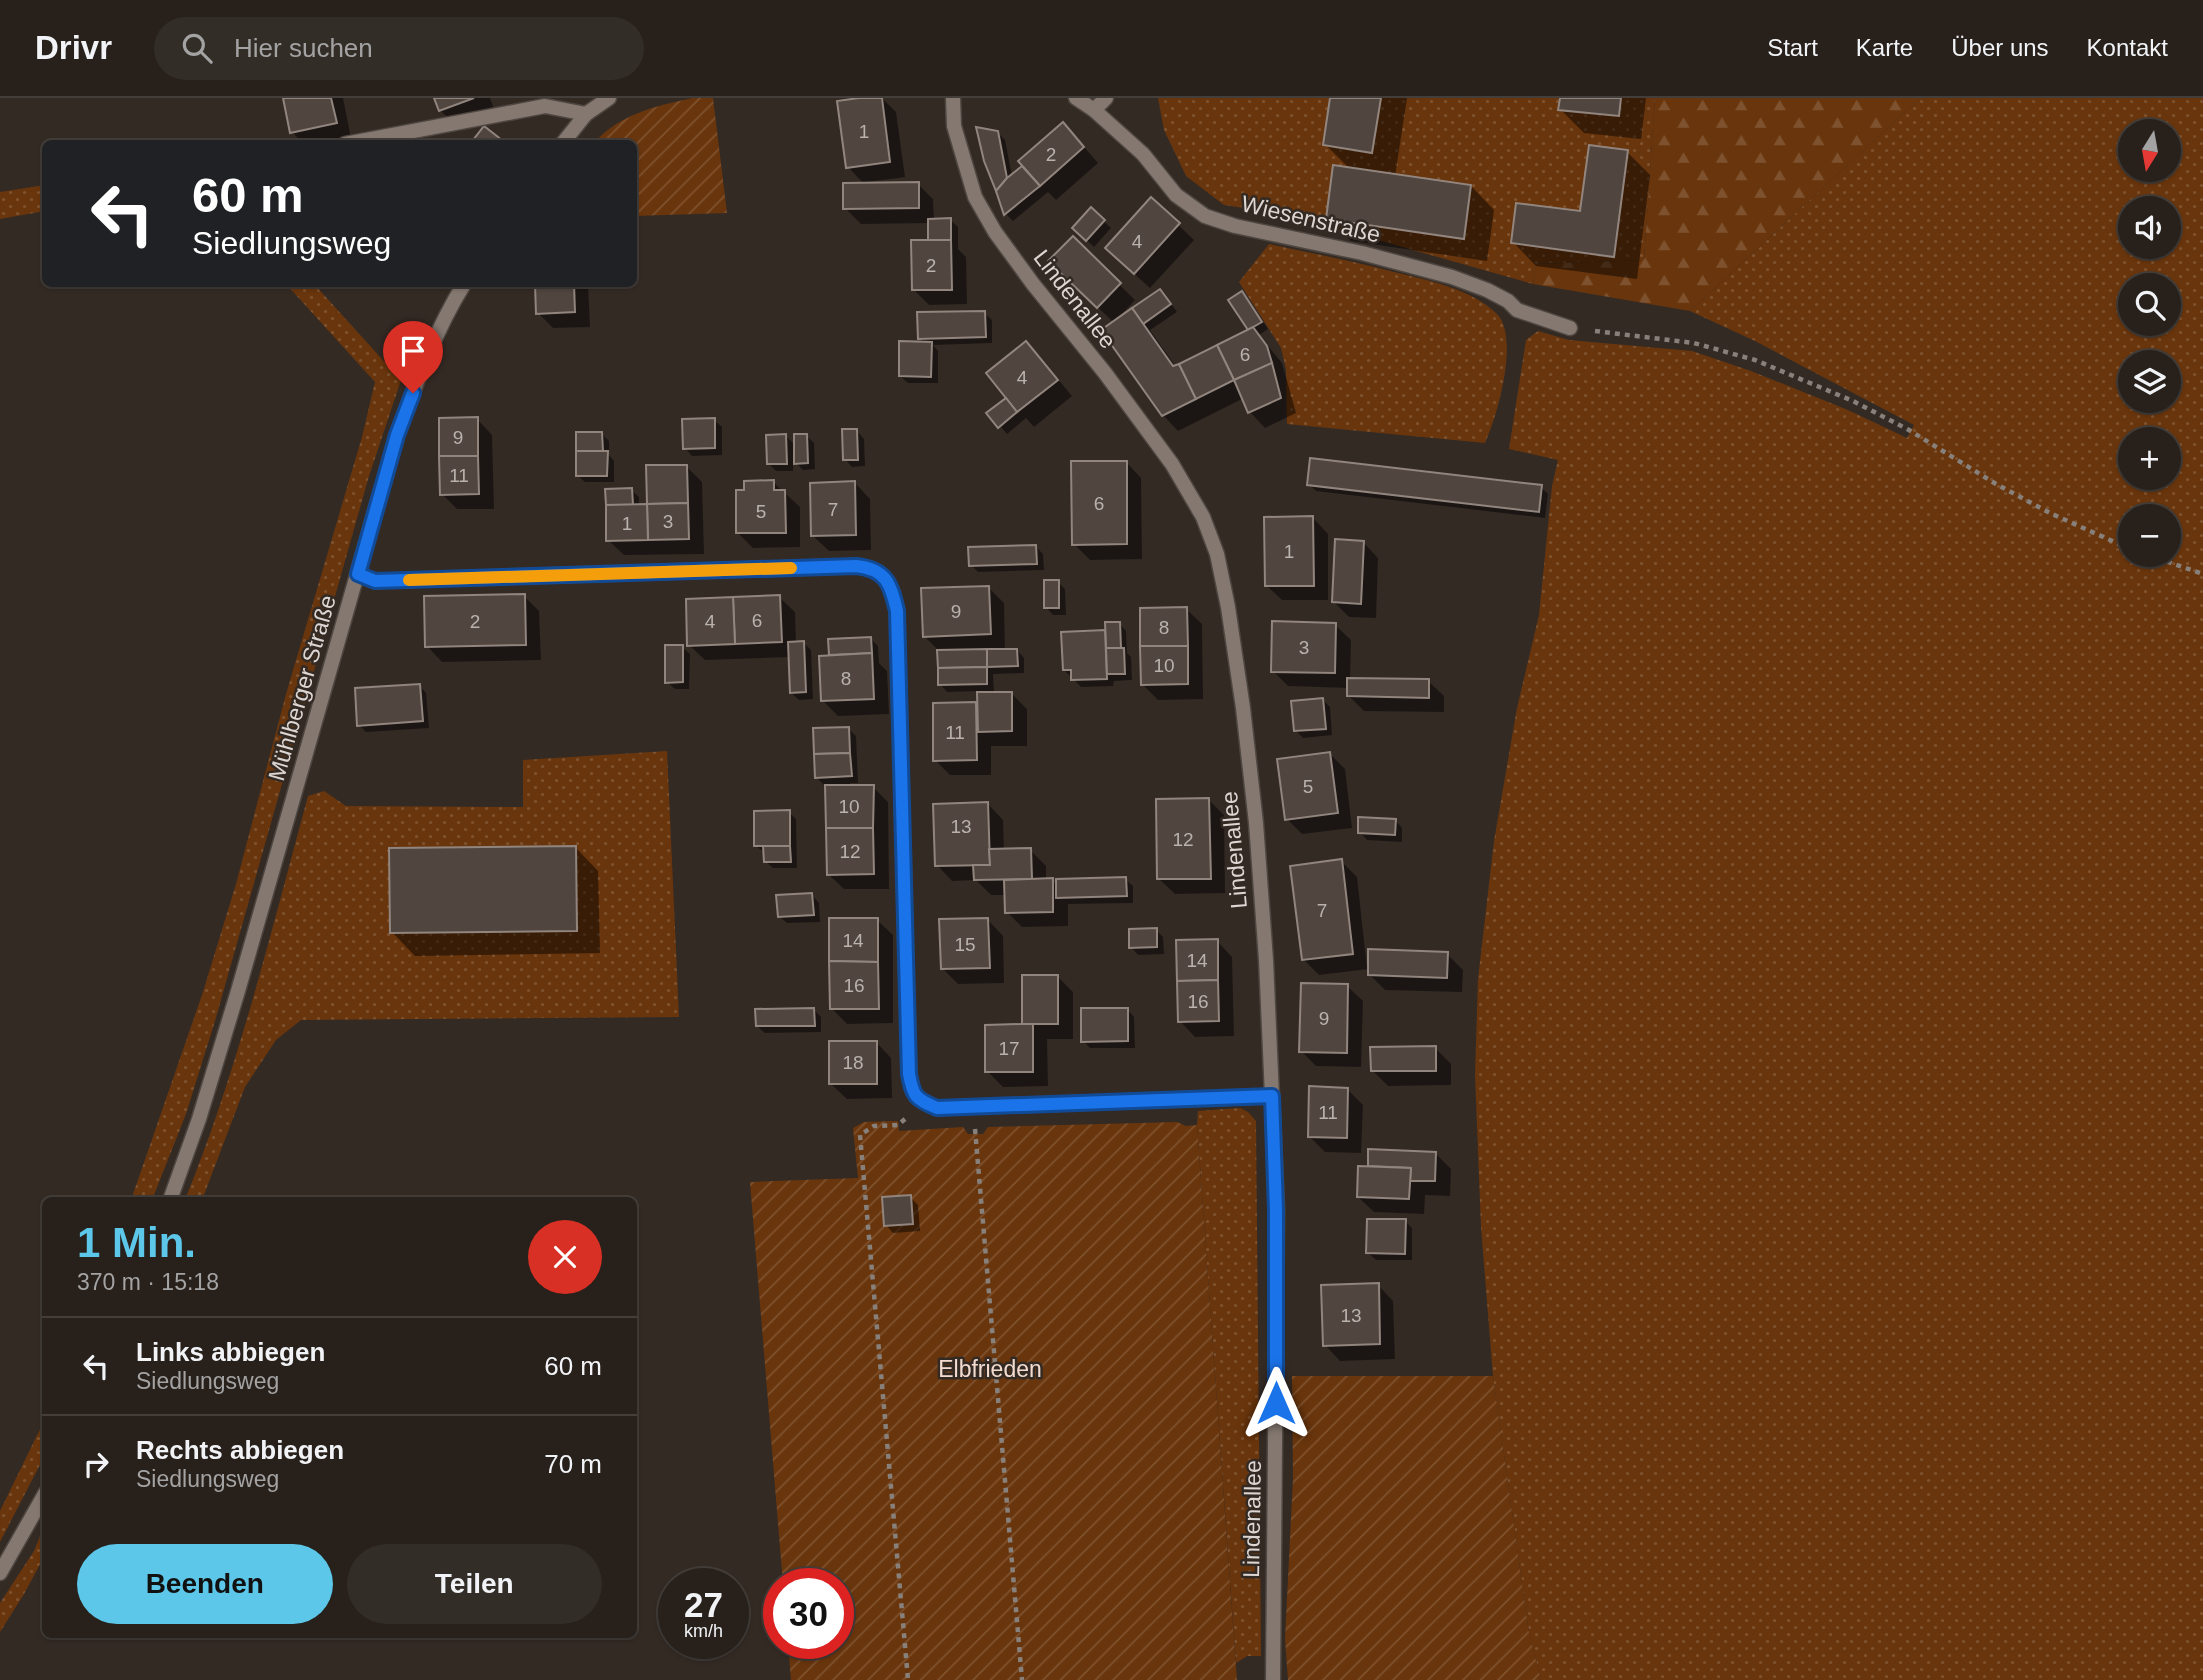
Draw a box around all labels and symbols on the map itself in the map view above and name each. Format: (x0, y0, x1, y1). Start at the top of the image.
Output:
north arrow (2118, 119, 2180, 182)
house number: 1 (859, 121, 869, 142)
house number: 2 (1046, 144, 1056, 165)
street label: Wiesenstraße (1239, 190, 1383, 248)
house number: 4 (1132, 231, 1143, 252)
street label: Lindenallee (1029, 245, 1121, 353)
house number: 2 (926, 255, 936, 276)
pin (383, 321, 443, 393)
house number: 6 (1240, 344, 1250, 365)
house number: 4 (1017, 367, 1028, 388)
house number: 9 (453, 427, 463, 448)
house number: 11 (449, 465, 469, 486)
house number: 6 (1094, 493, 1104, 514)
house number: 7 (828, 499, 838, 520)
house number: 5 (756, 501, 766, 522)
house number: 3 (663, 511, 673, 532)
house number: 1 (622, 513, 632, 534)
house number: 1 (1284, 541, 1294, 562)
street label: Mühlberger Straße (263, 592, 341, 784)
house number: 9 (951, 601, 961, 622)
house number: 6 (752, 610, 762, 631)
house number: 2 (470, 611, 480, 632)
house number: 4 (705, 611, 716, 632)
house number: 8 (1159, 617, 1169, 638)
house number: 3 (1299, 637, 1309, 658)
house number: 10 (1153, 655, 1175, 676)
house number: 8 (841, 668, 851, 689)
house number: 11 (945, 722, 965, 743)
house number: 5 (1303, 776, 1313, 797)
street label: Lindenallee (1216, 790, 1252, 910)
house number: 10 (838, 796, 860, 817)
house number: 13 (950, 816, 972, 837)
house number: 12 (1172, 829, 1194, 850)
house number: 12 (839, 841, 861, 862)
house number: 7 (1317, 900, 1327, 921)
house number: 14 (842, 930, 864, 951)
house number: 15 (954, 934, 976, 955)
house number: 14 (1186, 950, 1208, 971)
house number: 16 (843, 975, 865, 996)
house number: 16 (1187, 991, 1209, 1012)
house number: 9 (1319, 1008, 1329, 1029)
house number: 17 (998, 1038, 1020, 1059)
house number: 18 (842, 1052, 864, 1073)
house number: 11 (1318, 1102, 1338, 1123)
house number: 13 (1340, 1305, 1362, 1326)
park label: Elbfrieden (938, 1356, 1042, 1382)
position arrow (1239, 1366, 1313, 1440)
street label: Lindenallee (1238, 1460, 1266, 1578)
speed limit sign: 30 (763, 1568, 854, 1659)

